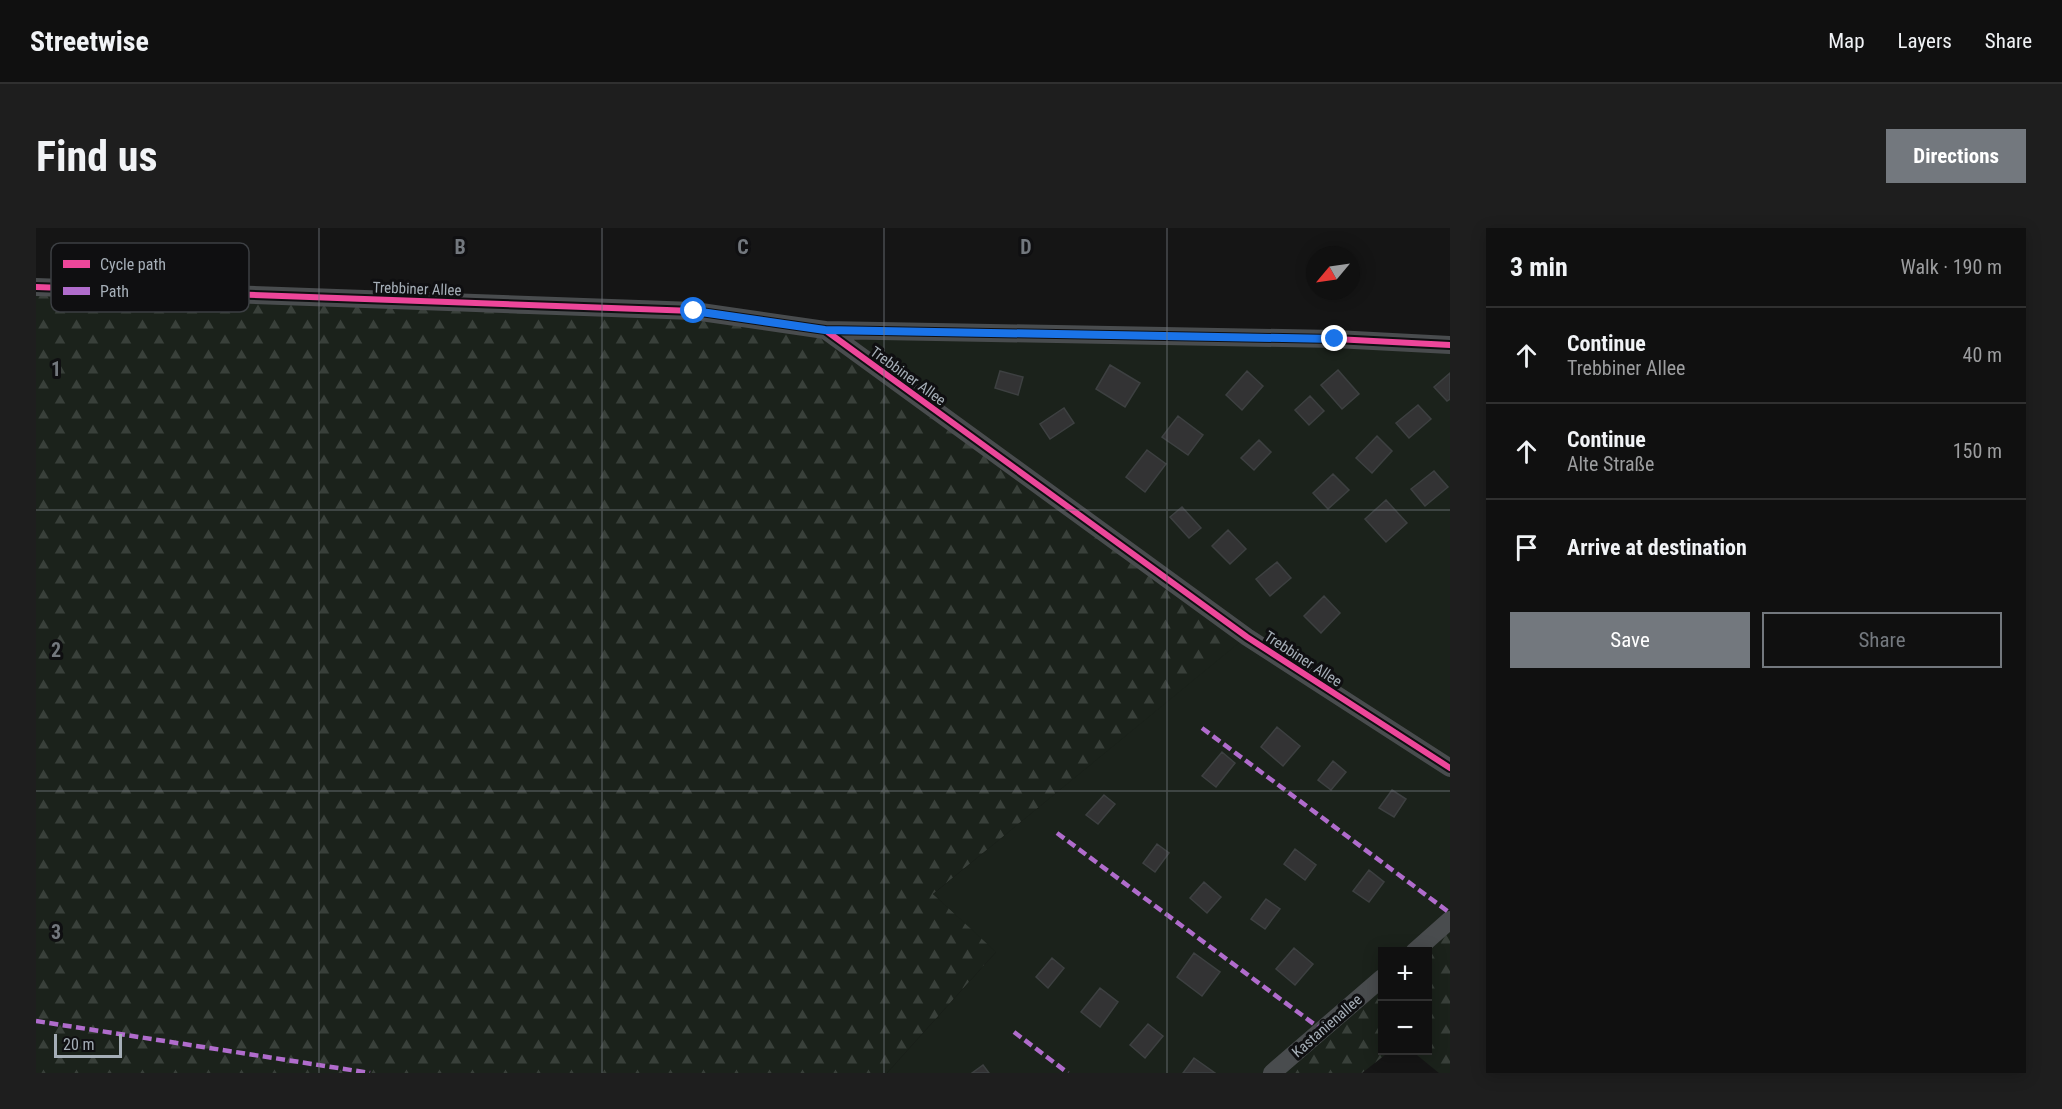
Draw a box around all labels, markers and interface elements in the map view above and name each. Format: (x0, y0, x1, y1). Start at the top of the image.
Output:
text: Streetwise (30, 25, 149, 58)
text: Map (1828, 29, 1865, 53)
text: Layers (1898, 29, 1952, 53)
text: Share (1985, 29, 2032, 53)
button: Directions (1886, 129, 2026, 183)
text: Find us (36, 132, 157, 181)
text: B (454, 235, 466, 259)
text: C (737, 235, 749, 259)
text: D (1020, 235, 1032, 259)
legend (51, 243, 249, 312)
north arrow (1306, 246, 1360, 300)
text: 3 min (1510, 252, 1568, 282)
text: Cycle path (100, 255, 166, 274)
text: Walk · 190 m (1901, 255, 2002, 279)
street label: Trebbiner Allee (372, 278, 462, 300)
text: Path (100, 282, 129, 301)
route start (680, 297, 706, 323)
route end (1321, 325, 1347, 351)
text: Continue (1567, 331, 1646, 356)
icon: ahead (1510, 339, 1543, 372)
street label: Trebbiner Allee (867, 343, 949, 409)
text: 40 m (1963, 343, 2002, 367)
text: Trebbiner Allee (1567, 356, 1686, 380)
text: 1 (51, 357, 61, 381)
text: Continue (1567, 427, 1646, 452)
icon: ahead (1510, 435, 1543, 468)
text: 150 m (1953, 439, 2002, 463)
text: Alte Straße (1567, 452, 1654, 476)
icon: arrive (1510, 531, 1543, 564)
text: Arrive at destination (1567, 535, 1747, 560)
button: Save (1510, 612, 1750, 668)
button: Share (1762, 612, 2002, 668)
street label: Trebbiner Allee (1261, 627, 1345, 691)
text: 2 (51, 638, 61, 662)
text: 3 (51, 920, 61, 944)
map controls (1378, 947, 1432, 1055)
button: + (1378, 947, 1432, 1001)
street label: Kastanienallee (1288, 991, 1366, 1061)
button: − (1378, 1001, 1432, 1055)
scale bar (54, 1031, 122, 1058)
text: 20 m (63, 1035, 95, 1054)

